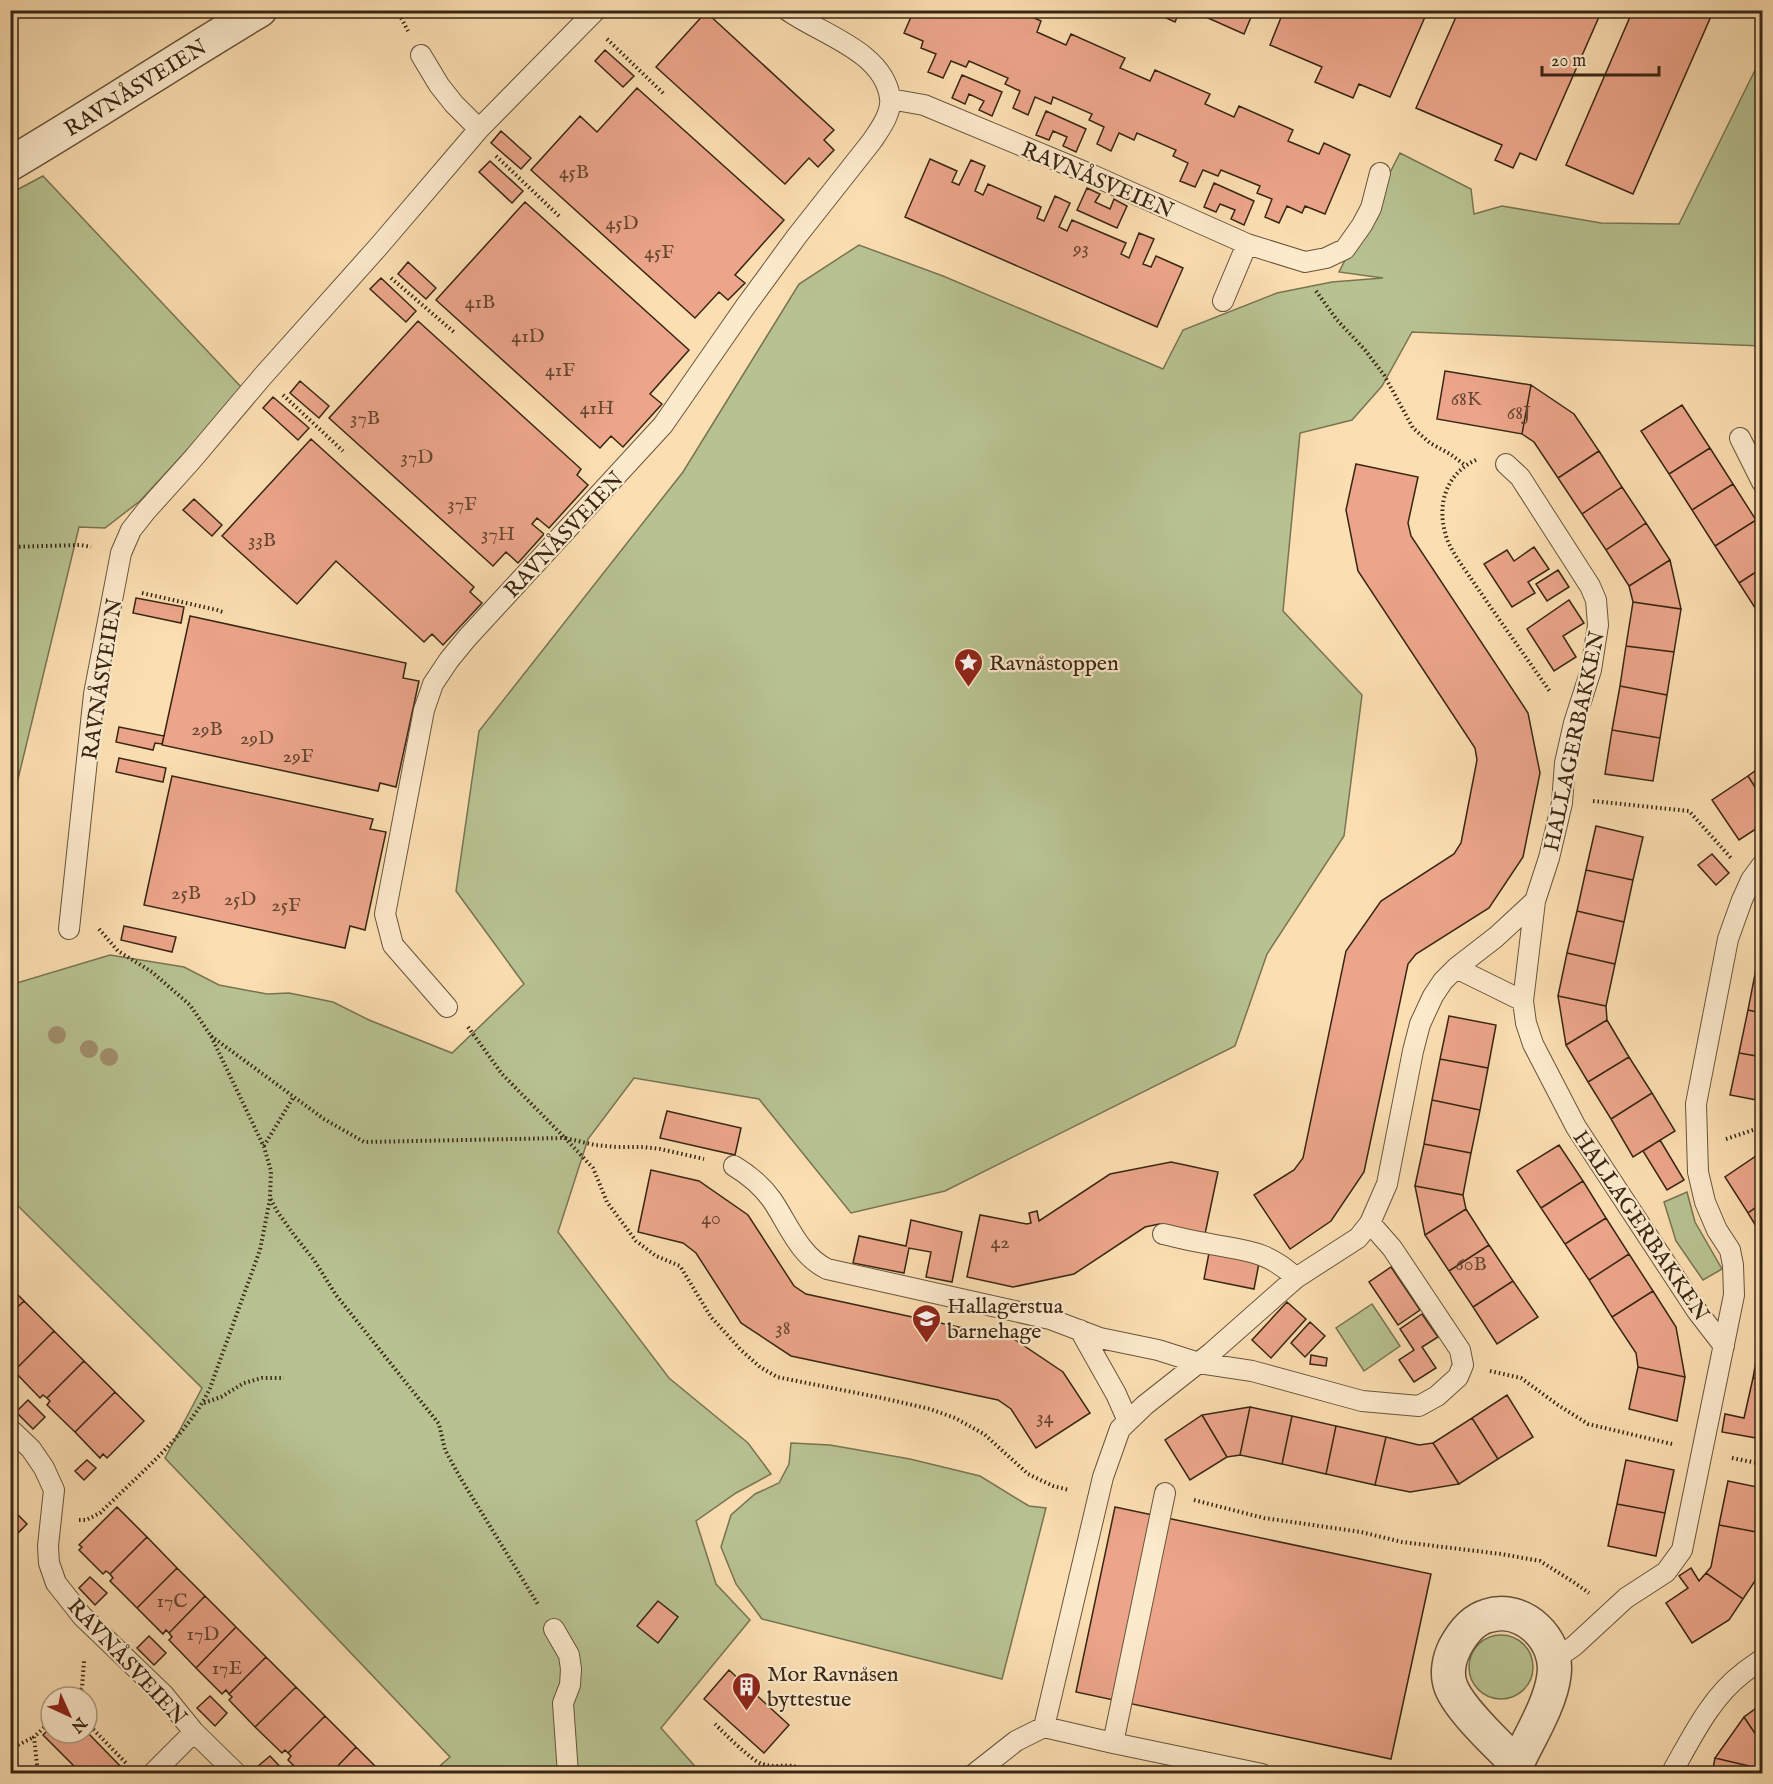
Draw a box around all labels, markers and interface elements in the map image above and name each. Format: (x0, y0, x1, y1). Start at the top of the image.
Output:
street label: RAVNÅSVEIEN (60, 34, 213, 144)
scale bar (1542, 39, 1659, 77)
text: 20 m (1551, 50, 1586, 73)
street label: RAVNÅSVEIEN (1017, 136, 1178, 226)
house number: 45B (559, 160, 589, 185)
house number: 45D (605, 211, 639, 236)
house number: 93 (1072, 236, 1089, 261)
house number: 45F (644, 240, 674, 265)
house number: 41B (465, 290, 495, 315)
house number: 41D (511, 324, 545, 349)
house number: 41F (545, 358, 575, 383)
house number: 68K (1451, 387, 1482, 412)
house number: 41H (580, 396, 614, 421)
house number: 68J (1507, 401, 1531, 426)
house number: 37B (350, 406, 380, 431)
house number: 37D (401, 445, 433, 470)
street label: RAVNÅSVEIEN (499, 466, 630, 605)
house number: 37F (447, 492, 477, 517)
house number: 37H (481, 522, 515, 547)
house number: 33B (248, 528, 276, 553)
street label: RAVNÅSVEIEN (76, 597, 130, 762)
street label: HALLAGERBAKKEN (1538, 629, 1612, 854)
place icon: Ravnåstoppen (952, 646, 984, 688)
place label: Ravnåstoppen (989, 650, 1119, 678)
house number: 29B (191, 717, 223, 742)
house number: 29D (240, 726, 274, 751)
house number: 29F (283, 744, 314, 769)
house number: 25B (171, 881, 201, 906)
house number: 25D (224, 887, 256, 912)
house number: 25F (271, 893, 301, 918)
street label: HALLAGERBAKKEN (1566, 1125, 1715, 1327)
house number: 40 (701, 1206, 721, 1231)
house number: 42 (990, 1230, 1010, 1255)
house number: 60B (1455, 1252, 1487, 1277)
place label: Hallagerstua barnehage (947, 1293, 1064, 1346)
school or university icon: Hallagerstua barnehage (910, 1302, 942, 1344)
house number: 38 (775, 1316, 791, 1341)
house number: 34 (1036, 1405, 1054, 1430)
house number: 17C (156, 1589, 188, 1614)
street label: RAVNÅSVEIEN (63, 1592, 193, 1730)
house number: 17D (187, 1622, 219, 1647)
house number: 17E (212, 1656, 242, 1681)
place label: Mor Ravnåsen byttestue (767, 1661, 899, 1714)
building icon: Mor Ravnåsen byttestue (730, 1670, 762, 1712)
north arrow (39, 1685, 99, 1745)

